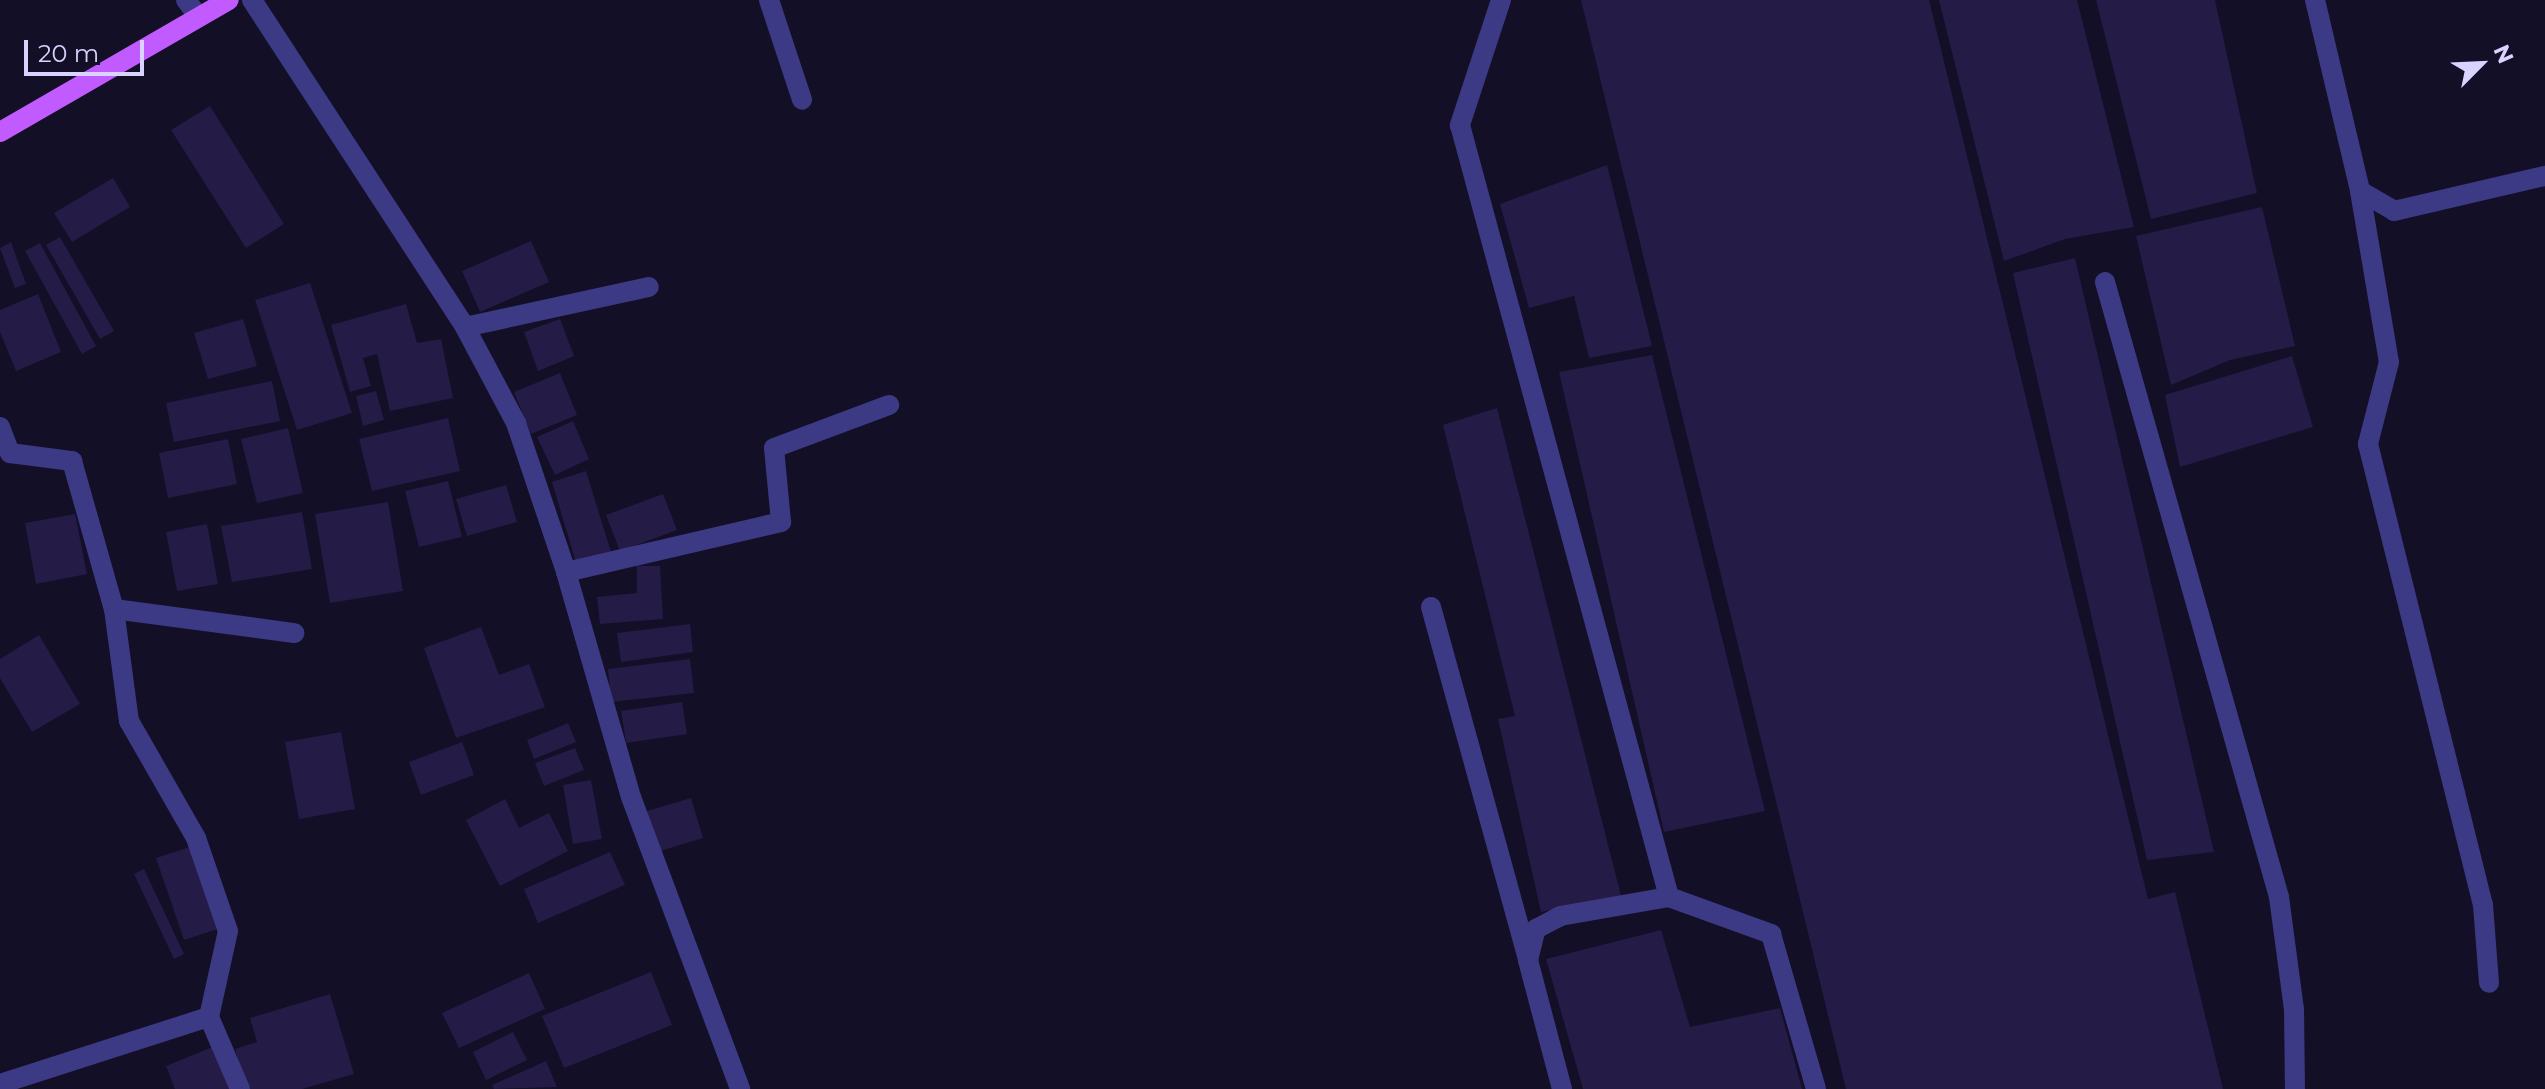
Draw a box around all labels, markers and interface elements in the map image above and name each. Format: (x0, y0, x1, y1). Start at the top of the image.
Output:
scale bar (28, 24, 148, 74)
north arrow (2441, 24, 2521, 104)
text: 20 m (38, 39, 99, 68)
text: N (2487, 40, 2519, 68)

